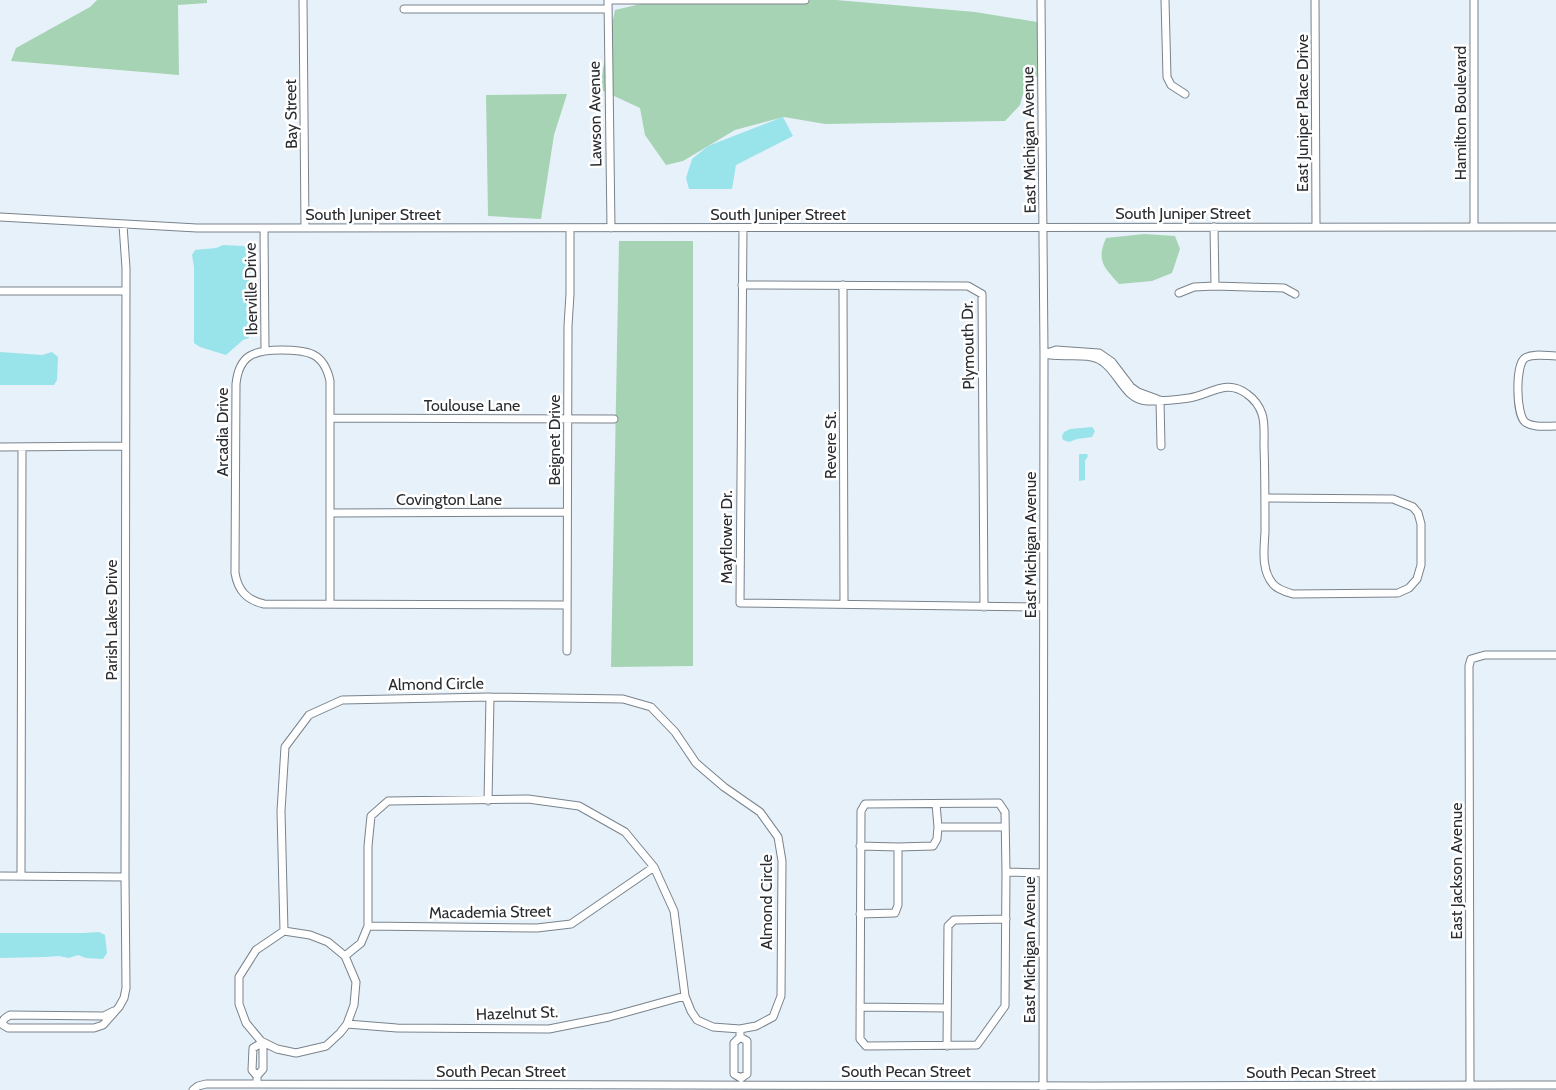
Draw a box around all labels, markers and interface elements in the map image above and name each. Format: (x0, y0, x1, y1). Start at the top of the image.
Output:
street label: East Juniper Place Drive (1293, 34, 1312, 192)
street label: Hamilton Boulevard (1451, 46, 1470, 180)
street label: Lawson Avenue (585, 61, 605, 167)
street label: East Michigan Avenue (1018, 67, 1040, 213)
street label: Bay Street (281, 78, 301, 149)
street label: South Juniper Street (1115, 204, 1251, 223)
street label: South Juniper Street (305, 205, 441, 224)
street label: South Juniper Street (710, 205, 846, 224)
street label: Iberville Drive (241, 243, 261, 335)
street label: Plymouth Dr. (958, 300, 978, 390)
street label: Arcadia Drive (213, 387, 232, 477)
street label: Beignet Drive (545, 394, 564, 486)
street label: Toulouse Lane (424, 396, 520, 415)
street label: Revere St. (821, 411, 840, 479)
street label: East Michigan Avenue (1021, 472, 1040, 618)
street label: Covington Lane (396, 490, 502, 509)
street label: Mayflower Dr. (717, 490, 736, 584)
street label: Parish Lakes Drive (102, 560, 121, 680)
street label: Almond Circle (388, 674, 484, 694)
street label: East Jackson Avenue (1447, 803, 1466, 939)
street label: Almond Circle (757, 854, 776, 950)
street label: East Michigan Avenue (1020, 877, 1039, 1023)
street label: Macademia Street (429, 901, 552, 923)
street label: Hazelnut St. (476, 1002, 558, 1024)
street label: South Pecan Street (436, 1062, 567, 1081)
street label: South Pecan Street (841, 1062, 972, 1081)
street label: South Pecan Street (1246, 1063, 1377, 1082)

